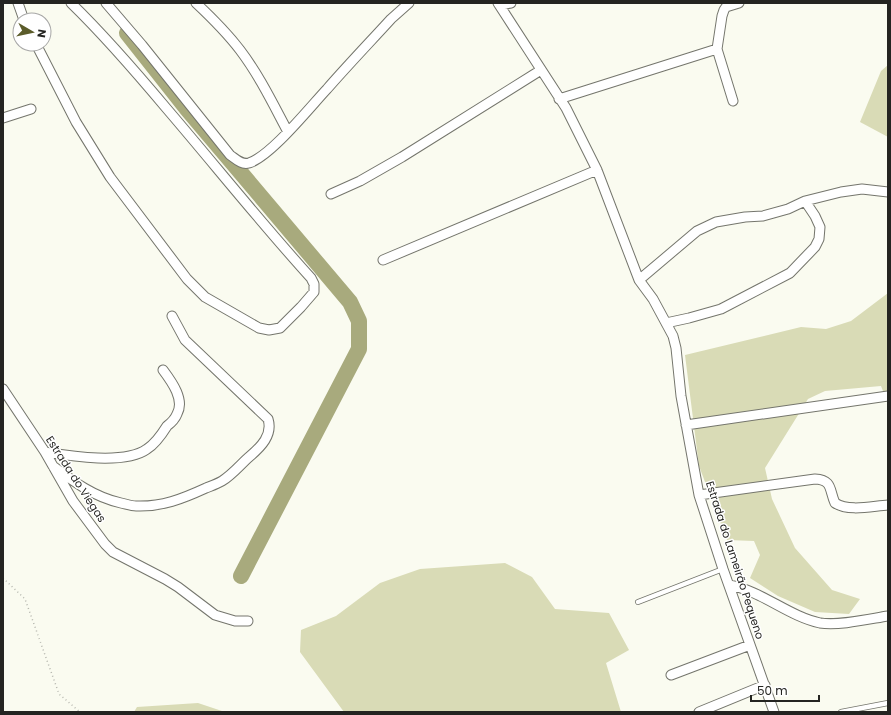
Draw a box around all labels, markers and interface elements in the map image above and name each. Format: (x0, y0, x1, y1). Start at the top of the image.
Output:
north arrow (12, 12, 52, 52)
text: N (33, 28, 50, 39)
street label: Estrada do Viegas (42, 433, 110, 525)
street label: Estrada do Lameirão Pequeno (702, 479, 768, 641)
scale bar (751, 677, 819, 703)
text: 50 m (757, 682, 788, 699)

